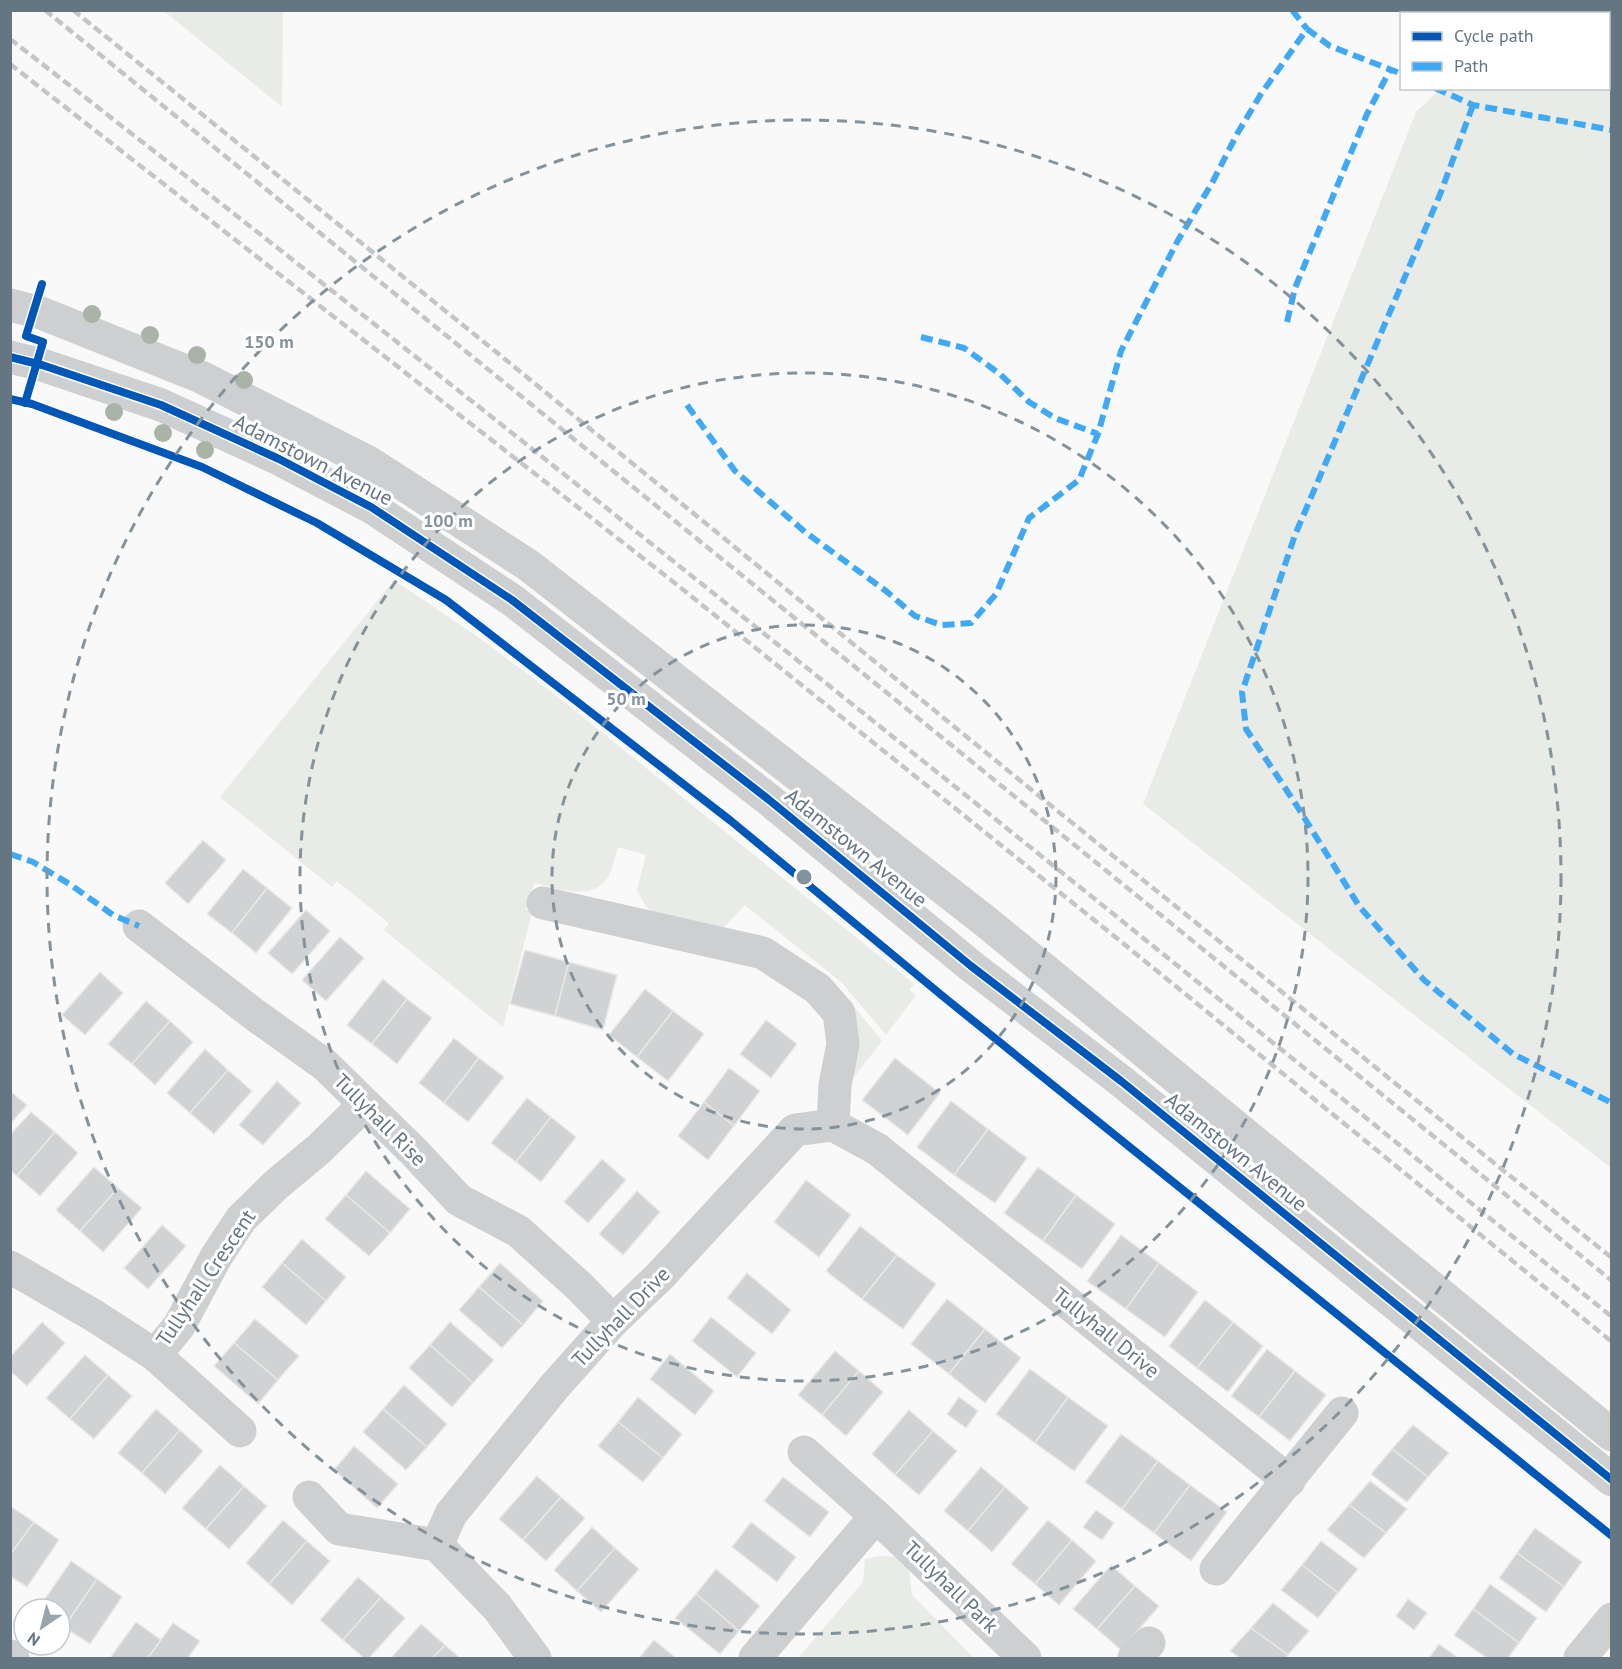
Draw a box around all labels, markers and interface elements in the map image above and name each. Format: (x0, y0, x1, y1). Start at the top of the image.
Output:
legend (1400, 12, 1610, 90)
text: Cycle path (1454, 24, 1534, 47)
text: Path (1454, 54, 1488, 77)
text: 150 m (244, 330, 294, 353)
street label: Adamstown Avenue (229, 408, 397, 511)
text: 100 m (423, 509, 473, 532)
text: 50 m (606, 687, 646, 710)
street label: Adamstown Avenue (780, 782, 933, 913)
centre of rings (794, 867, 814, 887)
street label: Tullyhall Rise (328, 1068, 432, 1172)
street label: Adamstown Avenue (1160, 1086, 1313, 1217)
street label: Tullyhall Crescent (150, 1204, 261, 1351)
street label: Tullyhall Drive (566, 1261, 675, 1373)
street label: Tullyhall Drive (1047, 1281, 1165, 1384)
street label: Tullyhall Park (898, 1535, 1004, 1638)
north arrow (12, 1597, 72, 1657)
text: N (23, 1628, 43, 1650)

